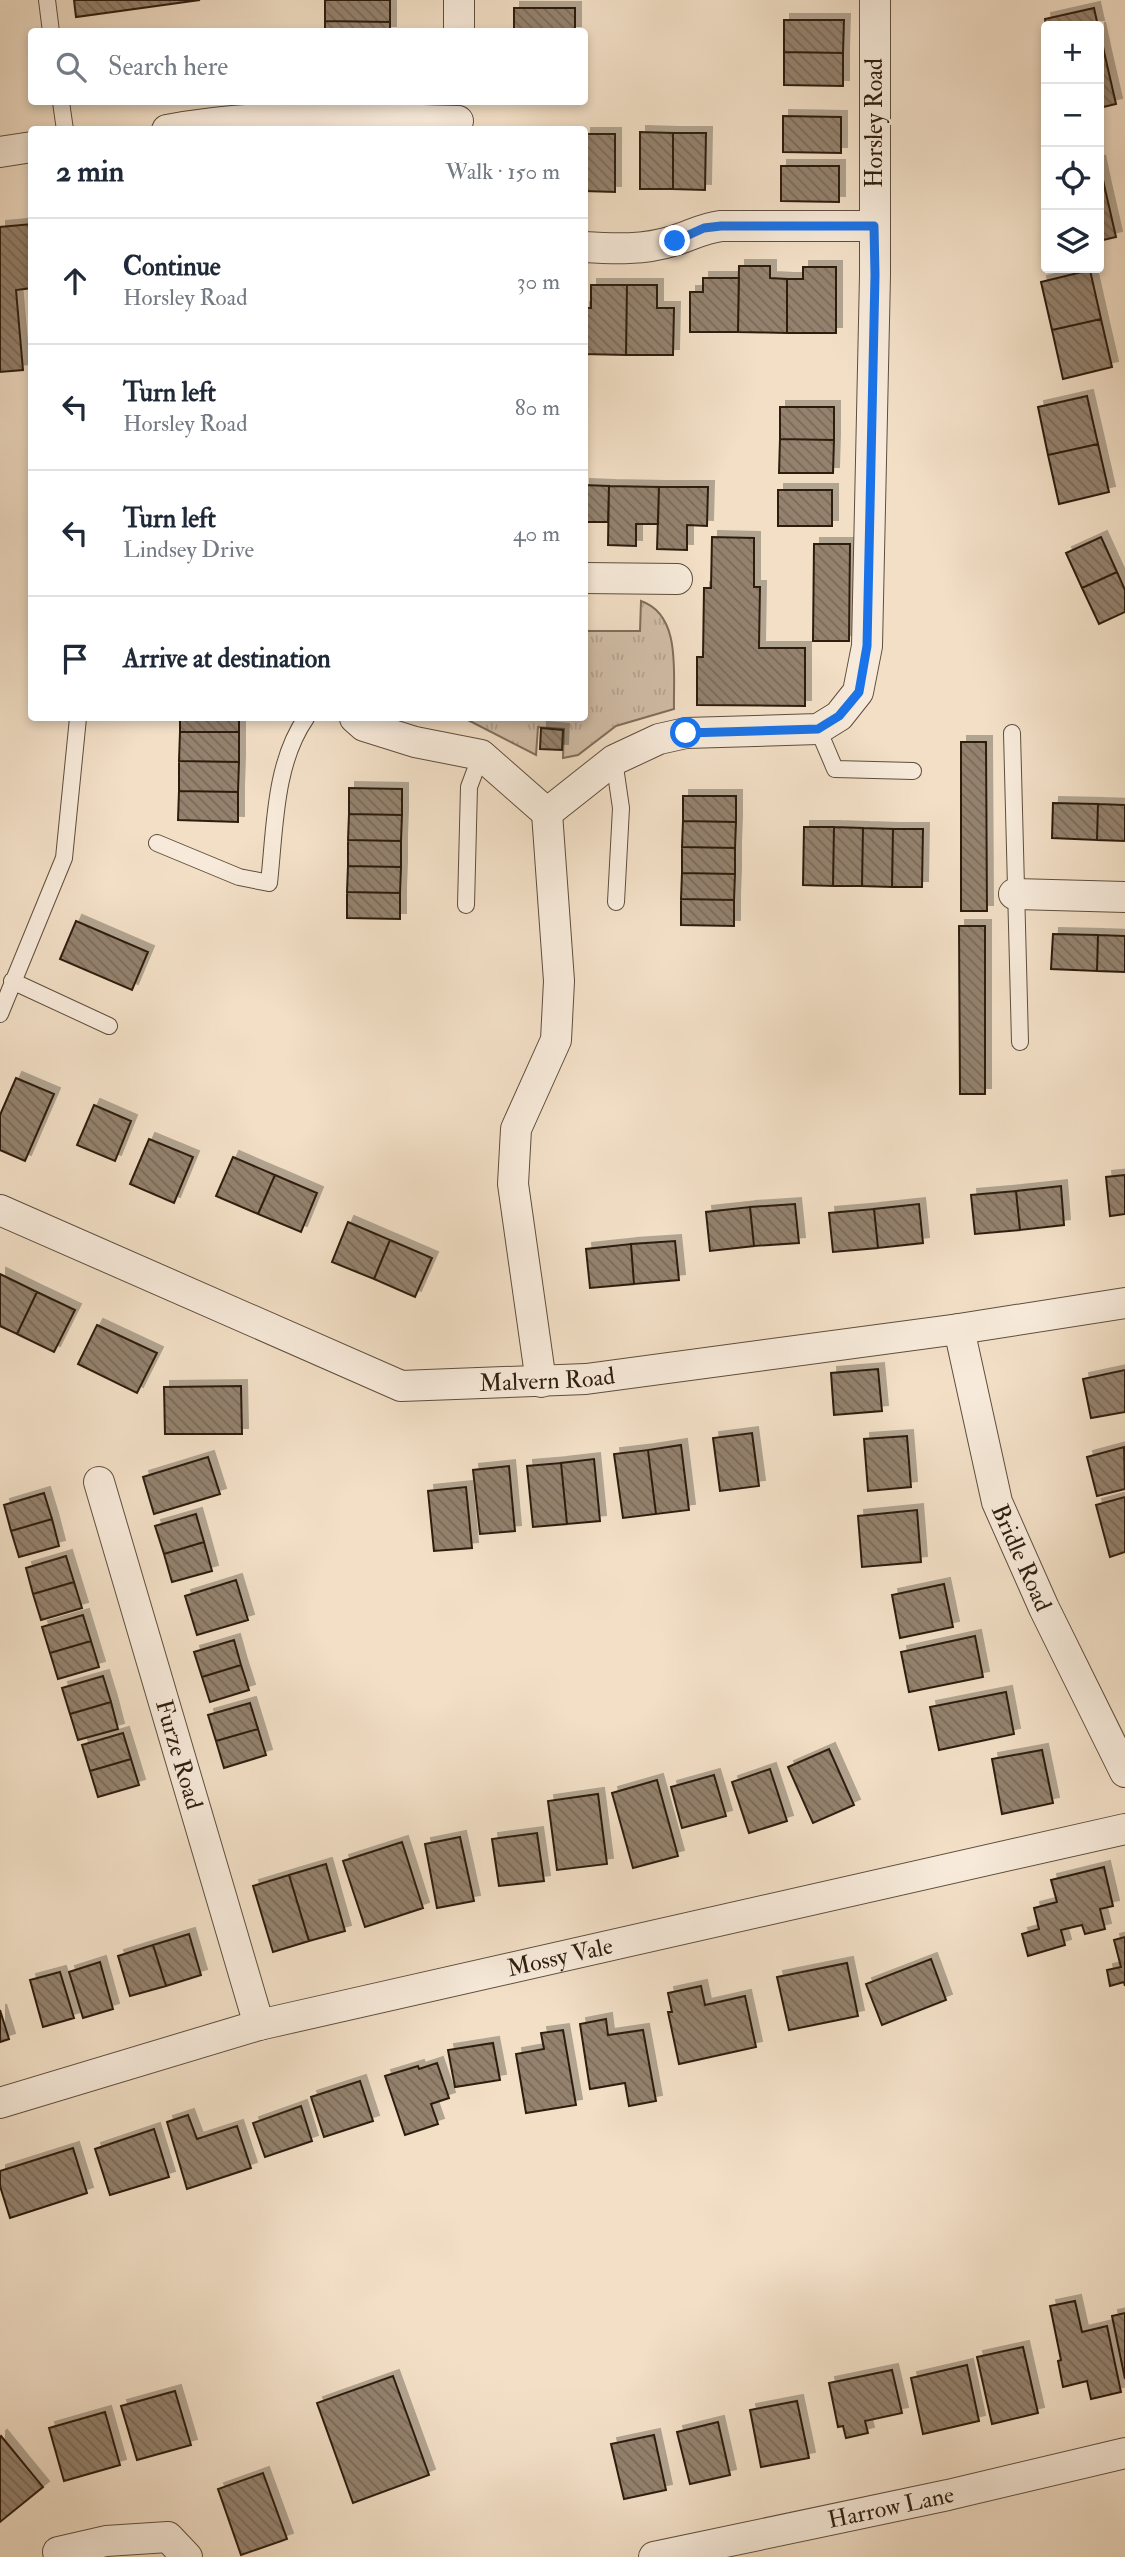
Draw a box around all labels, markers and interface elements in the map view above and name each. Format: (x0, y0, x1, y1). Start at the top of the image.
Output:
map controls (1041, 21, 1104, 273)
button: + (1041, 21, 1104, 84)
search box (28, 28, 588, 105)
icon: search (52, 48, 90, 86)
text: Search here (108, 51, 228, 83)
street label: Horsley Road (859, 58, 890, 188)
button: − (1041, 84, 1104, 147)
button: locate (1041, 147, 1104, 210)
text: 2 min (56, 153, 124, 190)
text: Walk · 150 m (446, 157, 560, 186)
button: layers (1041, 210, 1104, 273)
route end (659, 225, 690, 256)
text: Continue (123, 251, 221, 283)
icon: ahead (56, 262, 94, 300)
text: 30 m (517, 267, 560, 296)
text: Horsley Road (123, 283, 247, 312)
text: Turn left (123, 377, 216, 409)
icon: left (56, 388, 94, 426)
text: 80 m (515, 393, 560, 422)
text: Horsley Road (123, 409, 247, 438)
text: Turn left (123, 503, 216, 535)
icon: left (56, 514, 94, 552)
text: 40 m (513, 519, 560, 548)
text: Lindsey Drive (123, 535, 254, 564)
icon: arrive (56, 640, 94, 678)
text: Arrive at destination (123, 643, 331, 675)
route start (670, 717, 701, 748)
street label: Malvern Road (479, 1360, 617, 1399)
street label: Bridle Road (984, 1499, 1059, 1616)
street label: Furze Road (148, 1696, 210, 1813)
street label: Mossy Vale (504, 1930, 616, 1984)
street label: Harrow Lane (825, 2479, 957, 2536)

